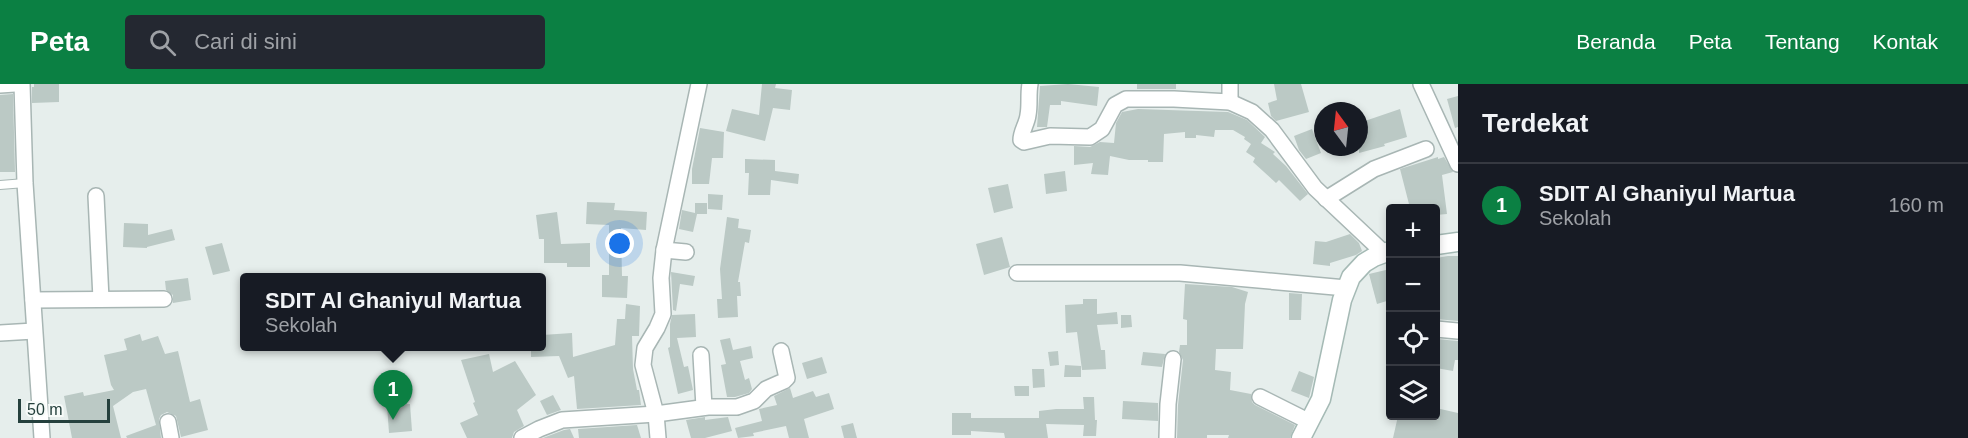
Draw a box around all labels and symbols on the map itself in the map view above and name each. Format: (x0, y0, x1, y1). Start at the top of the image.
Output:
north arrow (1314, 102, 1368, 156)
your location (605, 229, 634, 258)
pin: 1 (374, 370, 412, 420)
scale bar (18, 396, 110, 424)

